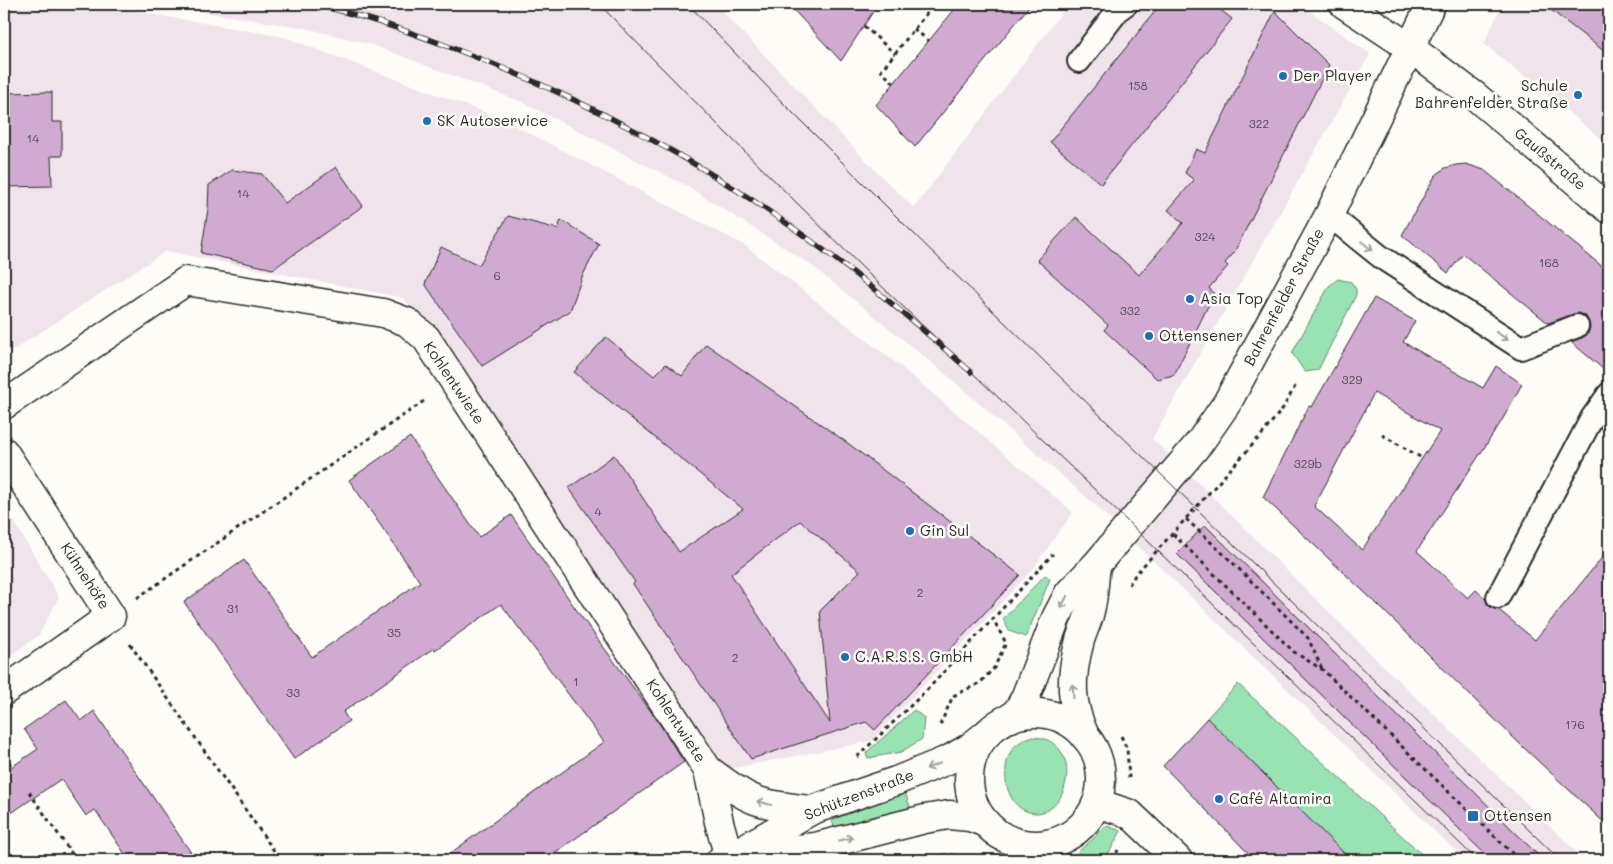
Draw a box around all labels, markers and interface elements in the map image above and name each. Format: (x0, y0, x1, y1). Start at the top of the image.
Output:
place label: Der Player (1293, 65, 1372, 85)
marker: Der Player (1277, 70, 1289, 82)
place label: Schule Bahrenfelder Straße (1415, 75, 1568, 112)
house number: 158 (1128, 77, 1148, 93)
marker: Schule Bahrenfelder Straße (1572, 89, 1584, 101)
place label: SK Autoservice (437, 110, 548, 130)
marker: SK Autoservice (421, 115, 433, 127)
house number: 322 (1249, 115, 1269, 131)
street label: Gaußstraße (1511, 122, 1591, 194)
house number: 14 (27, 130, 39, 146)
house number: 14 (237, 185, 249, 201)
street label: Bahrenfelder Straße (1238, 224, 1328, 369)
house number: 324 (1195, 228, 1215, 244)
one-way arrow (1360, 240, 1373, 251)
house number: 168 (1539, 254, 1559, 270)
house number: 6 (493, 267, 501, 283)
place label: Asia Top (1200, 288, 1263, 308)
marker: Asia Top (1184, 293, 1196, 305)
house number: 332 (1120, 302, 1140, 318)
place label: Ottensener (1159, 325, 1243, 345)
marker: Ottensener (1143, 330, 1155, 342)
one-way arrow (1495, 331, 1509, 341)
street label: Kohlentwiete (420, 337, 490, 428)
house number: 329 (1342, 371, 1362, 387)
house number: 329b (1294, 455, 1322, 471)
house number: 4 (594, 503, 602, 519)
place label: Gin Sul (920, 520, 969, 540)
marker: Gin Sul (904, 525, 916, 537)
street label: Kühnehöfe (57, 538, 115, 613)
house number: 2 (917, 584, 923, 600)
one-way arrow (1059, 594, 1069, 609)
house number: 31 (227, 600, 239, 616)
house number: 35 (387, 624, 401, 640)
place label: C.A.R.S.S. GmbH (855, 646, 973, 666)
house number: 2 (732, 649, 738, 665)
marker: C.A.R.S.S. GmbH (839, 651, 851, 663)
house number: 1 (573, 673, 579, 689)
street label: Kohlentwiete (642, 675, 711, 766)
house number: 33 (286, 684, 300, 700)
one-way arrow (1068, 684, 1077, 700)
house number: 176 (1565, 716, 1585, 732)
one-way arrow (926, 762, 941, 771)
street label: Schützenstraße (801, 764, 916, 824)
place label: Café Altamira (1229, 788, 1332, 808)
marker: Café Altamira (1213, 793, 1225, 805)
one-way arrow (757, 798, 773, 807)
place label: Ottensen (1484, 805, 1552, 825)
marker: Ottensen (1466, 809, 1480, 823)
one-way arrow (838, 834, 854, 844)

